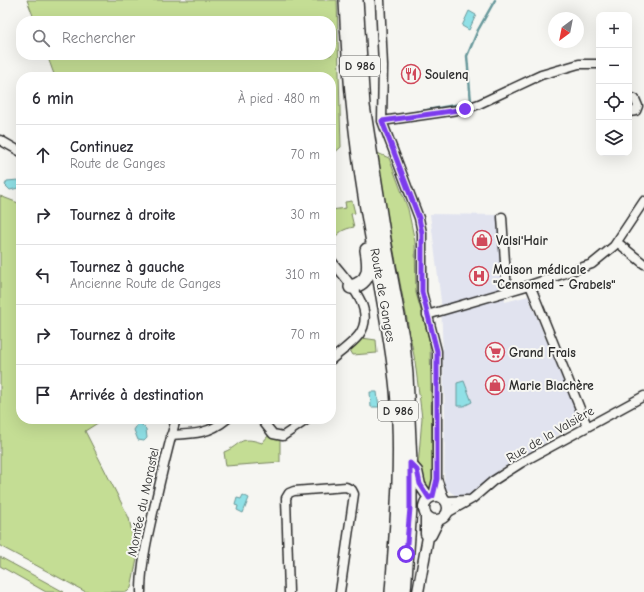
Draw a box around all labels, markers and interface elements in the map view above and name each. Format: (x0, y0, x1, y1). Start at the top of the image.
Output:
north arrow (548, 12, 584, 48)
map controls (596, 12, 632, 156)
button: + (596, 12, 632, 48)
search box (16, 16, 336, 60)
icon: search (30, 27, 52, 49)
text: Rechercher (62, 29, 135, 47)
button: − (596, 48, 632, 84)
road number: D 986 (340, 56, 380, 76)
restaurant icon: Soulenq (400, 63, 422, 85)
place label: Soulenq (425, 67, 469, 82)
button: locate (596, 84, 632, 120)
text: 6 min (32, 89, 74, 108)
text: À pied · 480 m (238, 91, 320, 106)
route end (456, 100, 474, 118)
button: layers (596, 120, 632, 156)
text: Continuez (70, 138, 133, 156)
icon: ahead (32, 144, 54, 166)
text: 70 m (291, 147, 320, 162)
text: Route de Ganges (70, 156, 165, 171)
icon: right (32, 204, 54, 226)
text: Tournez à droite (70, 206, 175, 224)
text: 30 m (290, 207, 320, 222)
shop icon: Valsi'Hair (471, 229, 493, 251)
place label: Valsi'Hair (496, 233, 549, 248)
street label: Route de Ganges (367, 247, 399, 343)
text: Tournez à gauche (70, 258, 184, 276)
place label: Maison médicale "Censomed - Grabels" (493, 262, 615, 292)
icon: left (32, 264, 54, 286)
hospital icon: Maison médicale "Censomed - Grabels" (468, 265, 490, 287)
text: 310 m (285, 267, 320, 282)
text: Ancienne Route de Ganges (70, 276, 221, 291)
icon: right (32, 324, 54, 346)
text: Tournez à droite (70, 326, 175, 344)
text: 70 m (291, 327, 320, 342)
supermarket icon: Grand Frais (484, 341, 506, 363)
place label: Grand Frais (509, 345, 576, 360)
shop icon: Marie Blachère (484, 374, 506, 396)
place label: Marie Blachère (509, 378, 594, 393)
icon: arrive (32, 384, 54, 406)
text: Arrivée à destination (70, 386, 204, 404)
road number: D 986 (378, 401, 418, 421)
street label: Rue de la Valsière (503, 403, 597, 465)
street label: Montée du Morastel (124, 446, 162, 558)
route start (397, 545, 415, 563)

